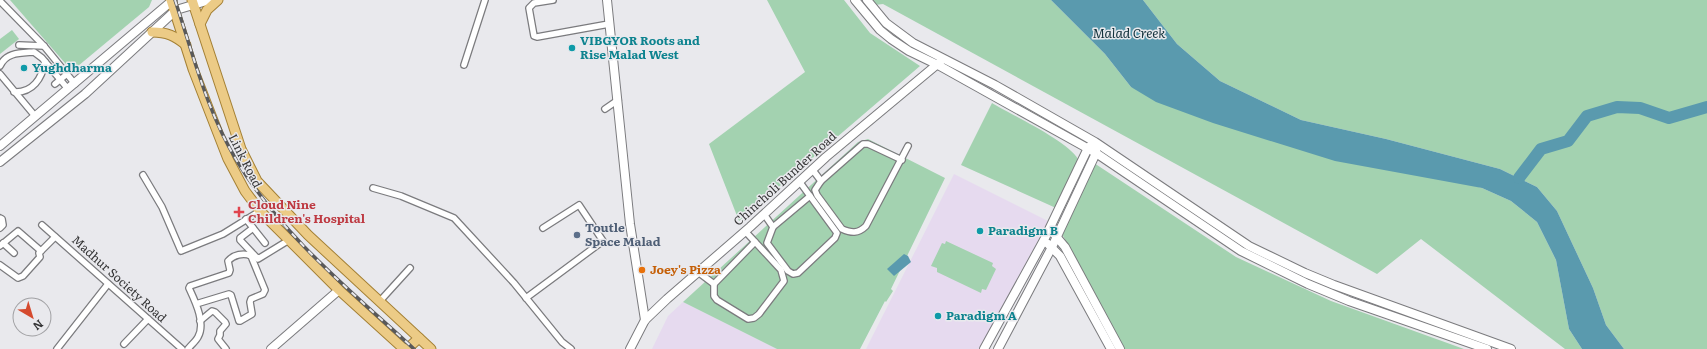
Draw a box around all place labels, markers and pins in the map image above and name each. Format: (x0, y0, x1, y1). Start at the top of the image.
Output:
place label: VIBGYOR Roots and Rise Malad West (580, 31, 700, 63)
marker: VIBGYOR Roots and Rise Malad West (567, 43, 577, 53)
place label: Yughdharma (32, 58, 112, 76)
marker: Yughdharma (19, 63, 29, 73)
place label: Cloud Nine Children's Hospital (248, 195, 366, 227)
marker: Cloud Nine Children's Hospital (233, 206, 245, 218)
place label: Toutle Space Malad (585, 218, 661, 250)
place label: Paradigm B (988, 221, 1058, 239)
marker: Paradigm B (975, 226, 985, 236)
marker: Toutle Space Malad (572, 230, 582, 240)
place label: Joey's Pizza (650, 260, 721, 278)
marker: Joey's Pizza (637, 265, 647, 275)
place label: Paradigm A (946, 306, 1017, 324)
marker: Paradigm A (933, 311, 943, 321)

